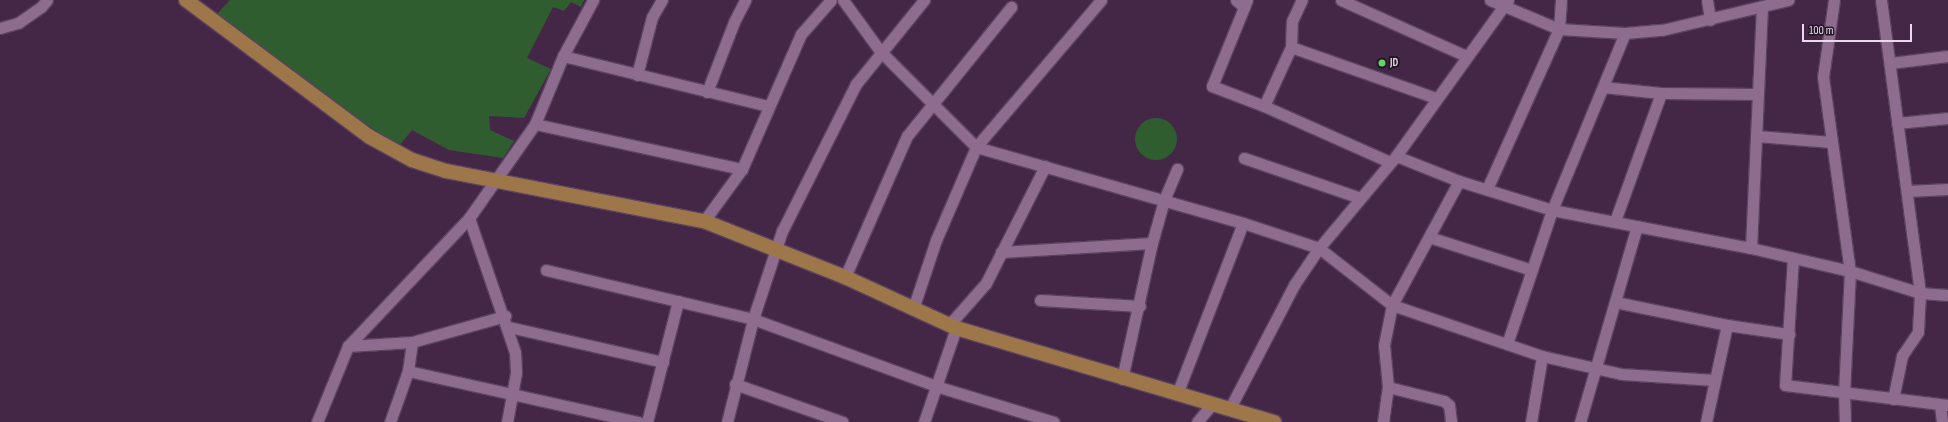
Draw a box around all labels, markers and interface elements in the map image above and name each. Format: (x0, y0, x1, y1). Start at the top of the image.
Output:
scale bar (1804, 16, 1914, 42)
text: 100 m (1809, 23, 1834, 38)
place label: JD (1390, 56, 1398, 70)
marker: JD (1377, 58, 1387, 68)

